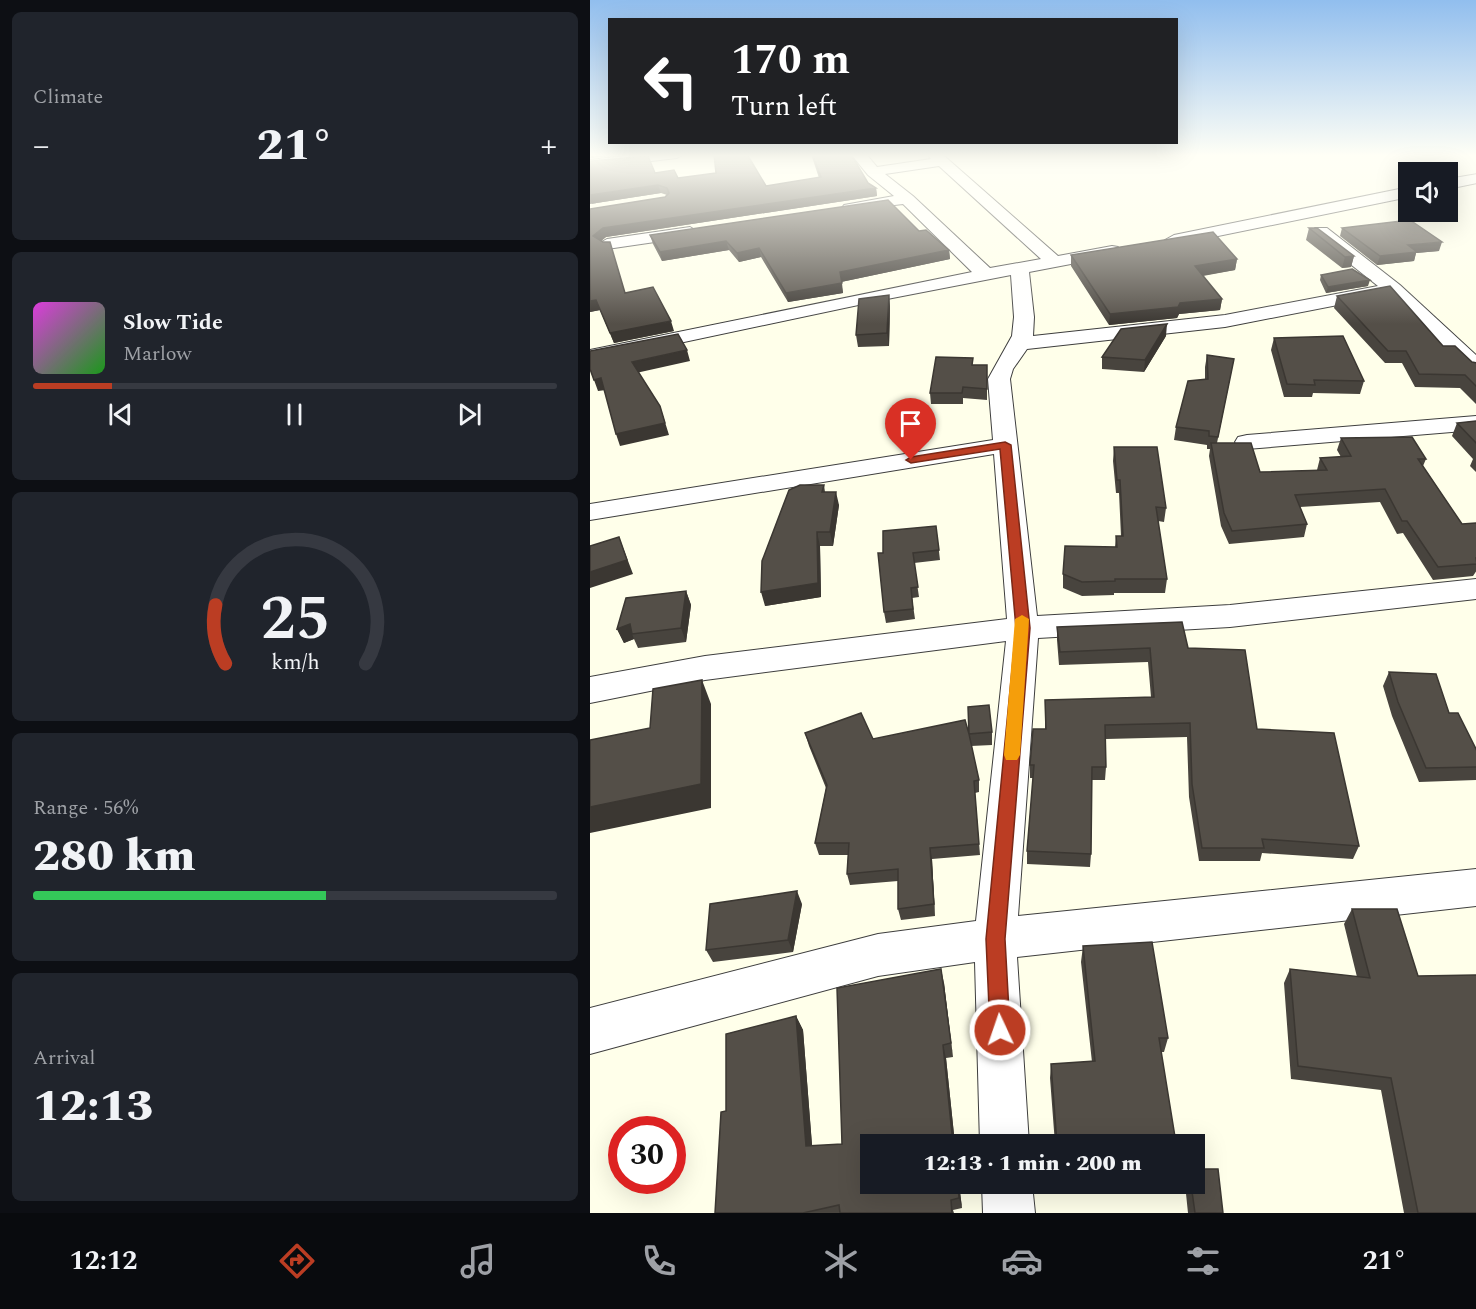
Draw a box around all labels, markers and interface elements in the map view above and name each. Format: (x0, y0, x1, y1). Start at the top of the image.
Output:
text: 170 m (731, 29, 850, 92)
icon: left (632, 42, 710, 120)
text: Climate (33, 82, 103, 112)
text: Turn left (731, 86, 837, 128)
text: 21° (257, 111, 333, 180)
text: − (33, 121, 50, 171)
text: + (540, 121, 557, 171)
map controls (1398, 162, 1458, 222)
button: sound (1398, 162, 1458, 222)
text: Slow Tide (123, 306, 223, 339)
text: Marlow (123, 339, 192, 369)
icon: previous (104, 398, 137, 431)
icon: pause (278, 398, 311, 431)
icon: next (453, 398, 486, 431)
pin (885, 398, 936, 460)
icon: arrive (894, 407, 927, 440)
text: 25 (260, 572, 330, 667)
text: km/h (271, 646, 319, 679)
text: Range · 56% (33, 793, 138, 823)
text: 280 km (33, 822, 195, 891)
position arrow (968, 998, 1032, 1062)
text: Arrival (33, 1043, 95, 1073)
text: 12:13 (33, 1072, 154, 1141)
speed limit sign: 30 (608, 1116, 686, 1194)
text: 12:13 · 1 min · 200 m (923, 1147, 1142, 1180)
text: 12:12 (70, 1240, 137, 1282)
icon: directions (276, 1240, 318, 1282)
icon: music (457, 1240, 499, 1282)
icon: phone (638, 1240, 680, 1282)
icon: climate (820, 1240, 862, 1282)
icon: car (1001, 1240, 1043, 1282)
icon: filters (1182, 1240, 1224, 1282)
text: 21° (1363, 1240, 1406, 1282)

